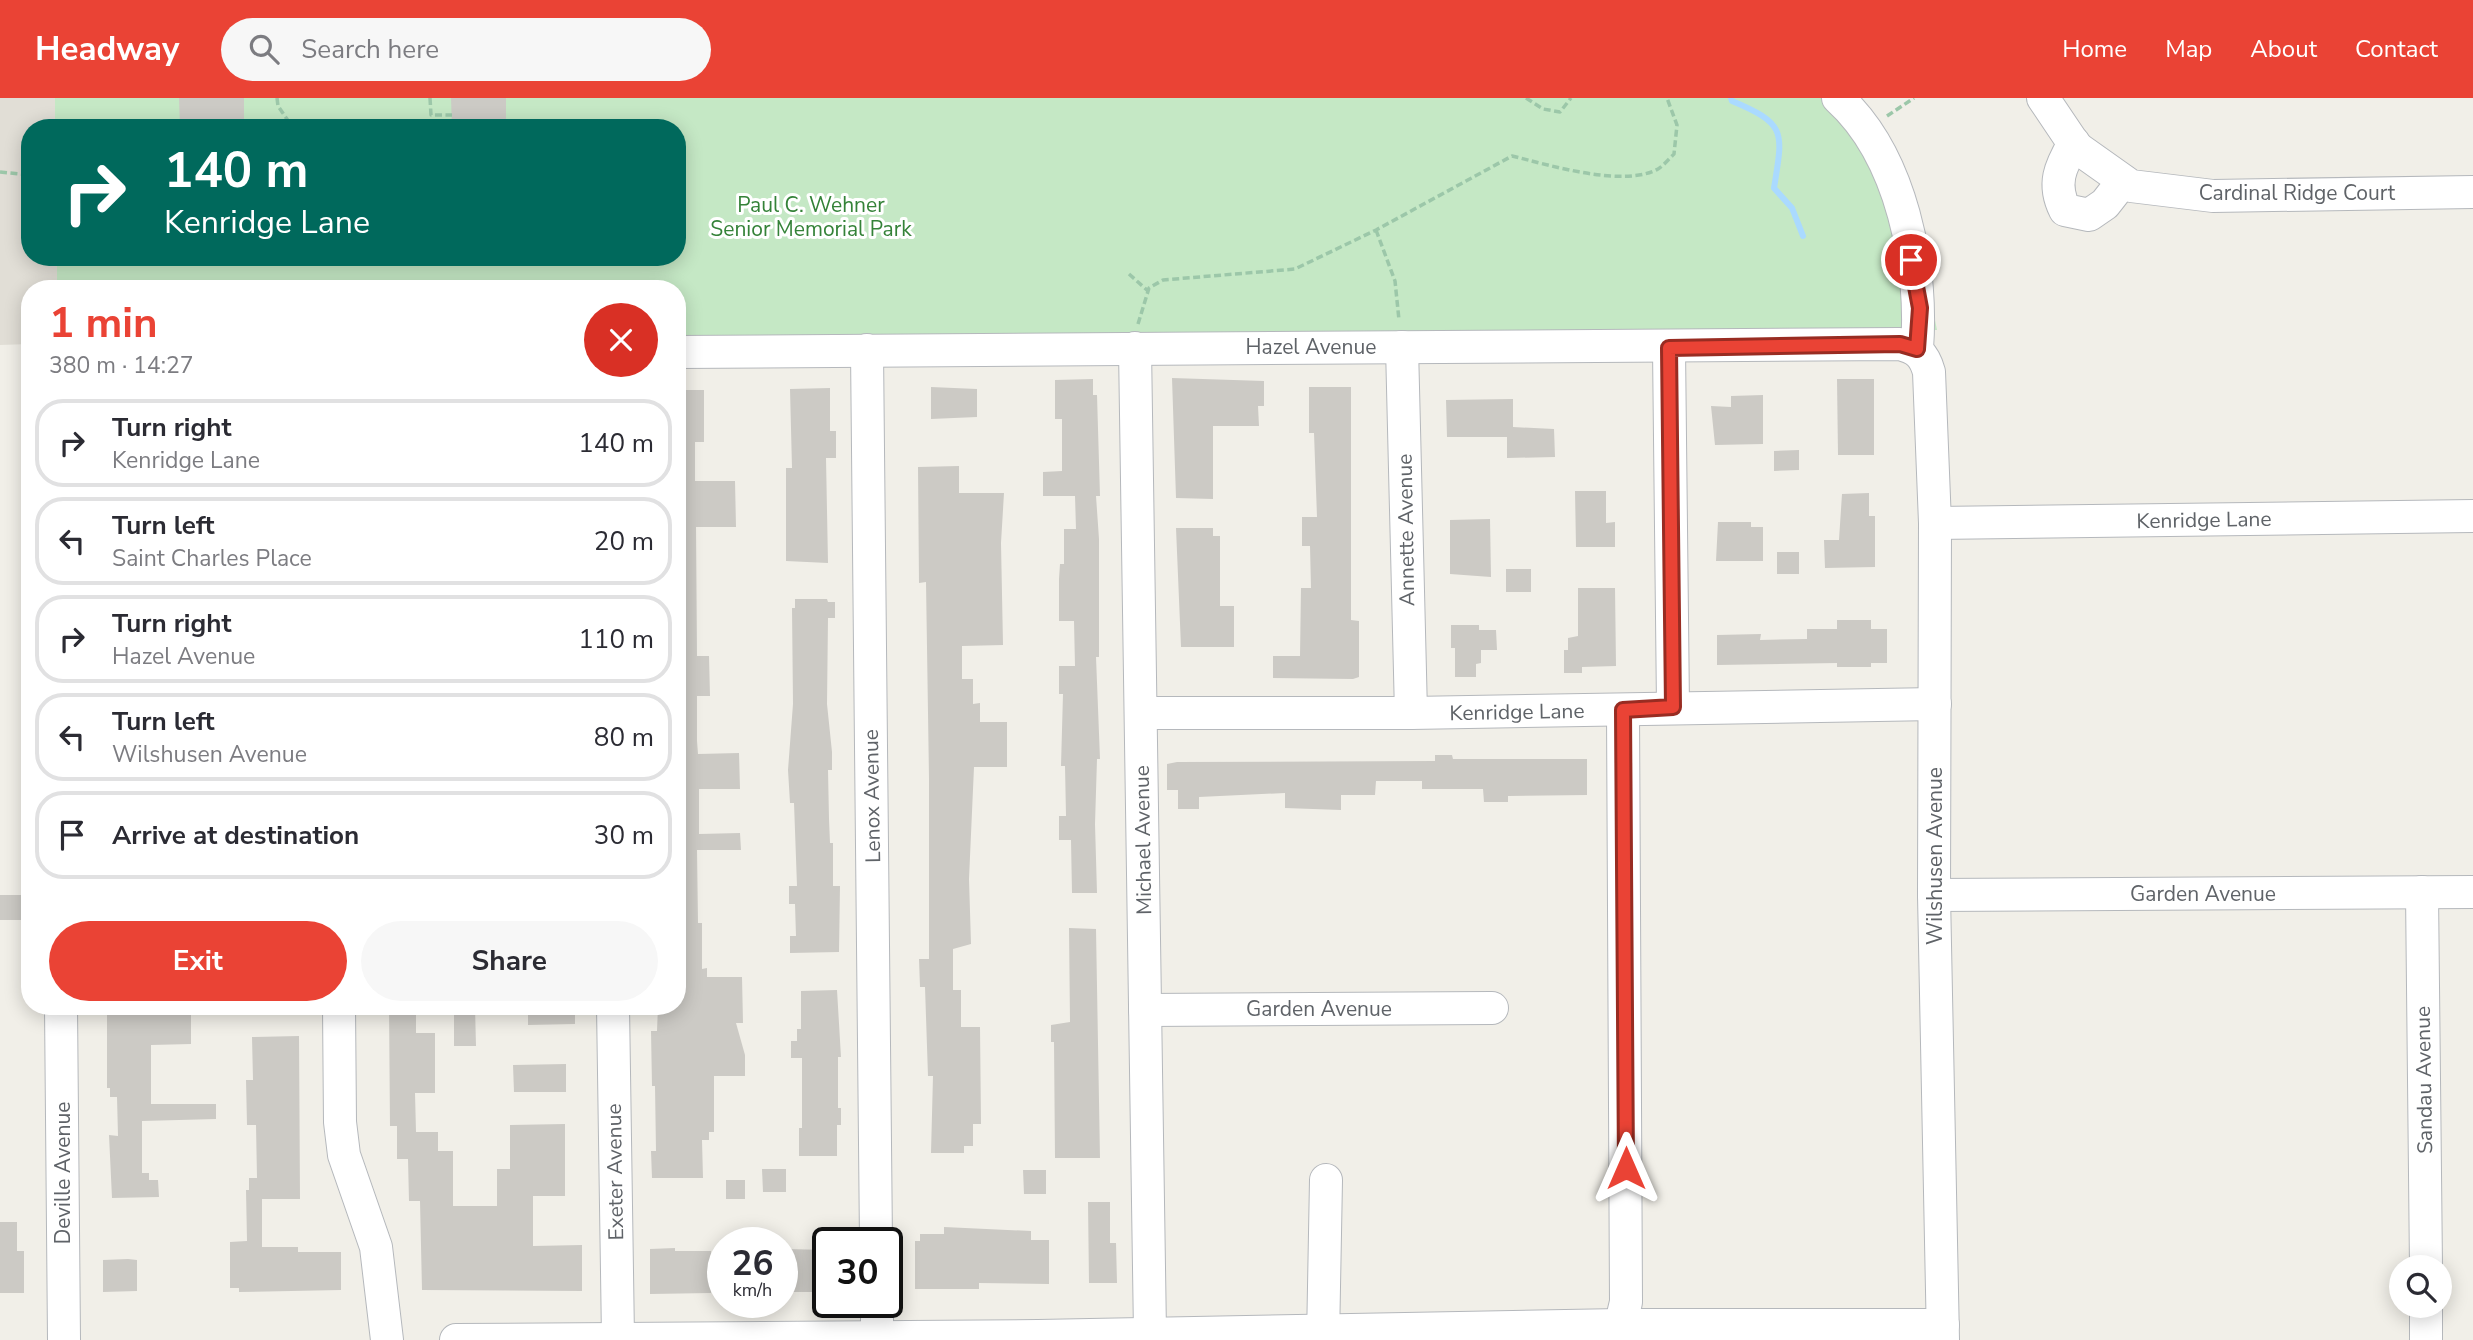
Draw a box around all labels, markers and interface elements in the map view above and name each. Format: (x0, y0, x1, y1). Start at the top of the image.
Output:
search box (221, 18, 711, 81)
text: Headway (35, 27, 179, 72)
icon: search (245, 30, 283, 68)
text: Search here (301, 32, 439, 67)
text: Home (2062, 33, 2127, 65)
text: Map (2165, 33, 2212, 65)
text: About (2250, 33, 2317, 65)
text: Contact (2355, 33, 2438, 65)
text: 140 m (164, 137, 308, 204)
icon: right (49, 147, 140, 238)
street label: Cardinal Ridge Court (2199, 179, 2396, 207)
park label: Paul C. Wehner Senior Memorial Park (710, 191, 912, 243)
text: Kenridge Lane (164, 201, 370, 244)
pin (1881, 230, 1941, 290)
icon: arrive (1892, 241, 1930, 279)
text: 1 min (49, 295, 158, 352)
button: close (584, 303, 658, 377)
street label: Hazel Avenue (1246, 333, 1376, 361)
text: 380 m · 14:27 (49, 350, 194, 381)
text: Turn right (112, 410, 231, 445)
icon: right (53, 424, 91, 462)
text: 140 m (578, 426, 654, 461)
text: Kenridge Lane (112, 445, 260, 476)
street label: Annette Avenue (1391, 453, 1421, 607)
street label: Kenridge Lane (2136, 505, 2272, 535)
text: Turn left (112, 508, 215, 543)
icon: left (53, 522, 91, 560)
text: 20 m (594, 524, 654, 559)
text: Saint Charles Place (112, 543, 312, 574)
text: Turn right (112, 606, 231, 641)
icon: right (53, 620, 91, 658)
text: 110 m (578, 622, 654, 657)
text: Hazel Avenue (112, 641, 255, 672)
street label: Kenridge Lane (1449, 697, 1585, 727)
text: Turn left (112, 704, 215, 739)
icon: left (53, 718, 91, 756)
text: 80 m (594, 720, 654, 755)
street label: Lenox Avenue (857, 729, 887, 863)
text: Wilshusen Avenue (112, 739, 307, 770)
street label: Michael Avenue (1128, 765, 1158, 915)
street label: Wilshusen Avenue (1921, 767, 1949, 945)
icon: arrive (53, 816, 91, 854)
text: Arrive at destination (112, 818, 359, 853)
text: 30 m (594, 818, 654, 853)
street label: Garden Avenue (2130, 880, 2276, 908)
button: Exit (49, 921, 347, 1001)
button: Share (361, 921, 658, 1001)
street label: Garden Avenue (1246, 995, 1392, 1023)
street label: Sandau Avenue (2409, 1006, 2439, 1154)
street label: Deville Avenue (49, 1102, 77, 1244)
street label: Exeter Avenue (600, 1103, 630, 1241)
position arrow (1589, 1131, 1663, 1205)
speed limit sign: 30 (812, 1227, 903, 1318)
text: 26 (731, 1240, 774, 1287)
map controls (2389, 1255, 2452, 1318)
button: search (2389, 1255, 2452, 1318)
text: km/h (733, 1278, 772, 1302)

